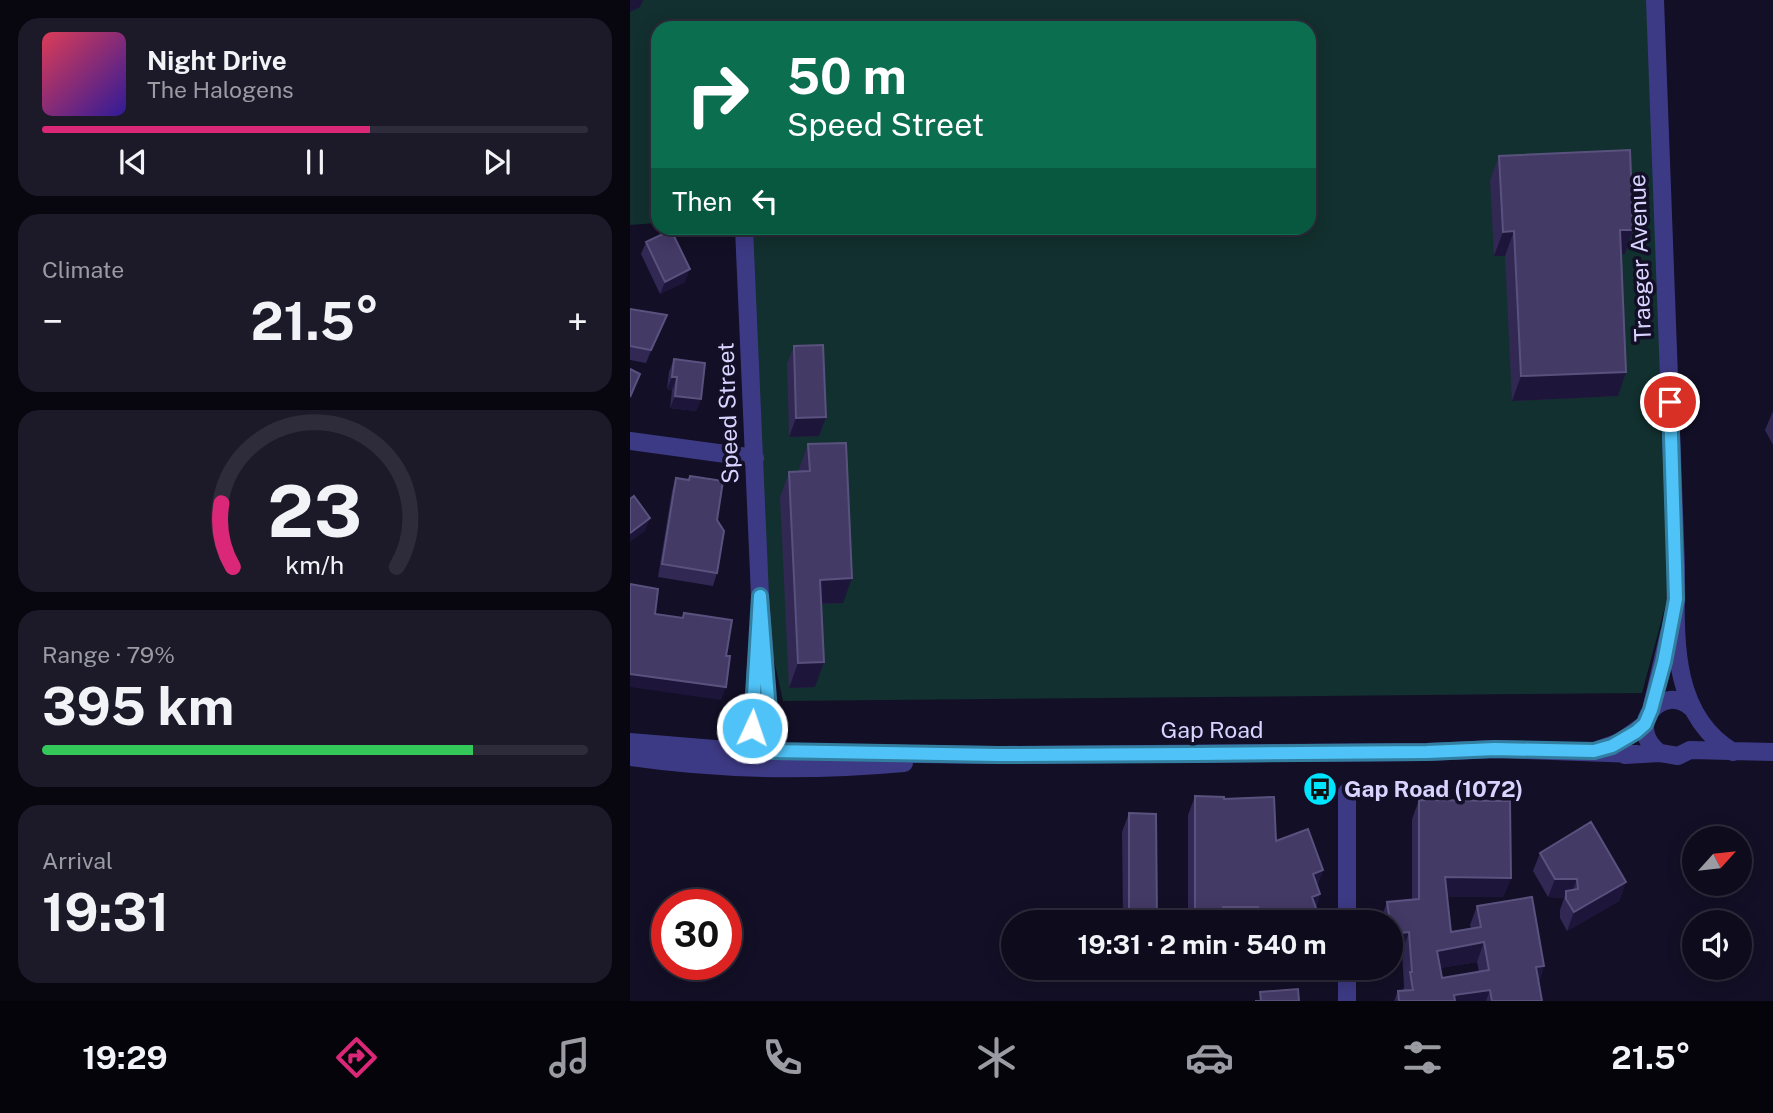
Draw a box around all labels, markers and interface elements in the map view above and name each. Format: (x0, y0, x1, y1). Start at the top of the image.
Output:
text: Night Drive (147, 45, 287, 76)
text: 50 m (787, 47, 907, 105)
icon: right (672, 49, 763, 140)
text: The Halogens (147, 76, 294, 103)
text: Speed Street (787, 106, 984, 143)
icon: previous (114, 143, 152, 181)
icon: pause (296, 143, 334, 181)
icon: next (478, 143, 516, 181)
street label: Traeger Avenue (1623, 174, 1656, 342)
icon: left (746, 182, 784, 220)
text: Then (672, 186, 732, 217)
text: Climate (42, 256, 124, 283)
text: 21.5° (250, 291, 380, 352)
text: − (42, 299, 63, 344)
text: + (567, 299, 588, 344)
street label: Speed Street (712, 342, 743, 484)
pin (1640, 372, 1700, 432)
icon: arrive (1651, 383, 1689, 421)
text: 23 (268, 468, 362, 553)
text: km/h (286, 549, 344, 579)
text: Range · 79% (42, 641, 175, 668)
text: 395 km (42, 676, 234, 737)
position arrow (715, 691, 789, 765)
street label: Gap Road (1160, 716, 1264, 743)
bus stop icon: Gap Road (1072) (1301, 770, 1339, 808)
place label: Gap Road (1072) (1344, 775, 1523, 802)
north arrow (1682, 826, 1752, 896)
map controls (1682, 826, 1752, 980)
text: Arrival (42, 847, 113, 874)
text: 19:31 (42, 882, 169, 943)
speed limit sign: 30 (651, 889, 742, 980)
button: sound (1682, 910, 1752, 980)
text: 19:31 · 2 min · 540 m (1077, 929, 1327, 960)
icon: directions (332, 1033, 381, 1082)
icon: music (545, 1033, 594, 1082)
icon: phone (758, 1033, 807, 1082)
icon: climate (972, 1033, 1021, 1082)
icon: car (1185, 1033, 1234, 1082)
icon: filters (1398, 1033, 1447, 1082)
text: 19:29 (82, 1039, 168, 1076)
text: 21.5° (1611, 1039, 1691, 1076)

